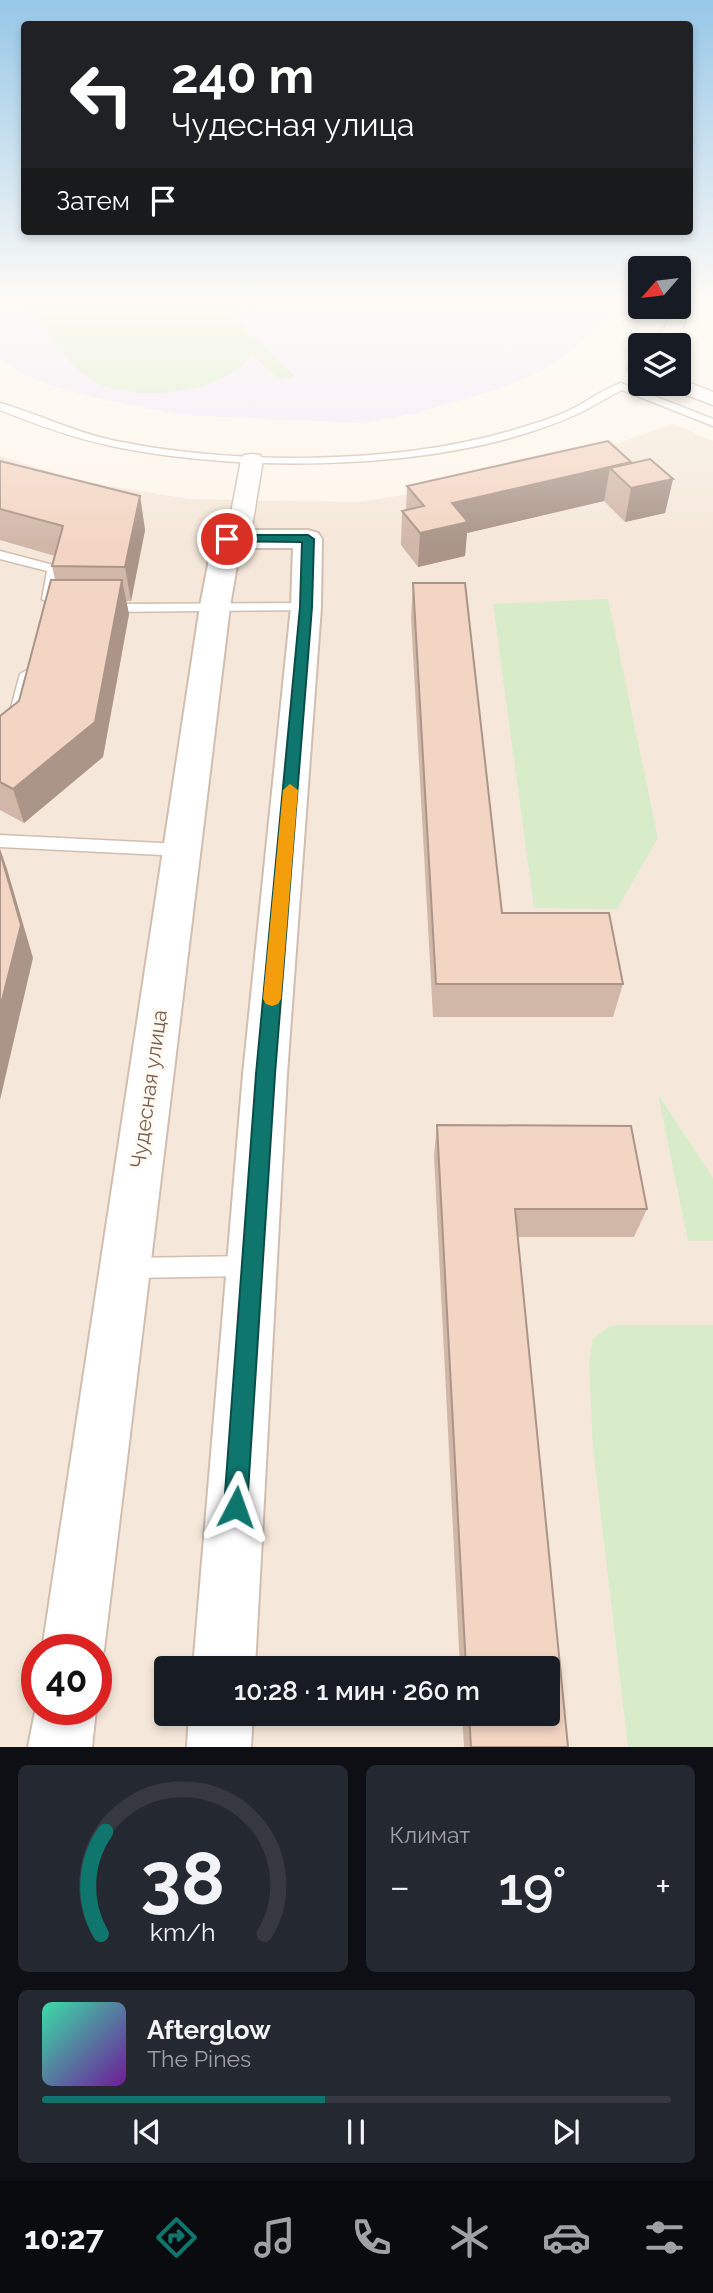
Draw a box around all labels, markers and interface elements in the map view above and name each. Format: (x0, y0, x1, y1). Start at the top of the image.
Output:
text: 240 m (171, 47, 314, 104)
icon: left (56, 49, 147, 140)
text: Чудесная улица (171, 106, 414, 143)
icon: arrive (144, 182, 182, 220)
text: Затем (56, 186, 130, 216)
north arrow (628, 256, 691, 318)
map controls (628, 256, 691, 396)
button: layers (628, 333, 691, 396)
pin (197, 509, 257, 569)
icon: arrive (208, 520, 246, 558)
street label: Чудесная улица (125, 1008, 172, 1170)
position arrow (199, 1470, 273, 1544)
speed limit sign: 40 (21, 1634, 112, 1725)
text: 10:28 · 1 мин · 260 m (234, 1676, 480, 1706)
text: Климат (390, 1821, 470, 1848)
text: 38 (140, 1837, 225, 1922)
text: 19° (499, 1856, 567, 1917)
text: − (390, 1864, 410, 1909)
text: + (655, 1864, 671, 1909)
text: km/h (150, 1917, 216, 1947)
text: Afterglow (147, 2015, 271, 2045)
text: The Pines (147, 2045, 251, 2072)
icon: previous (128, 2113, 166, 2151)
icon: pause (337, 2113, 375, 2151)
icon: next (547, 2113, 585, 2151)
icon: directions (152, 2213, 201, 2262)
icon: music (250, 2213, 299, 2262)
icon: phone (347, 2213, 396, 2262)
icon: climate (445, 2213, 494, 2262)
icon: car (542, 2213, 591, 2262)
icon: filters (640, 2213, 689, 2262)
text: 10:27 (24, 2219, 104, 2256)

